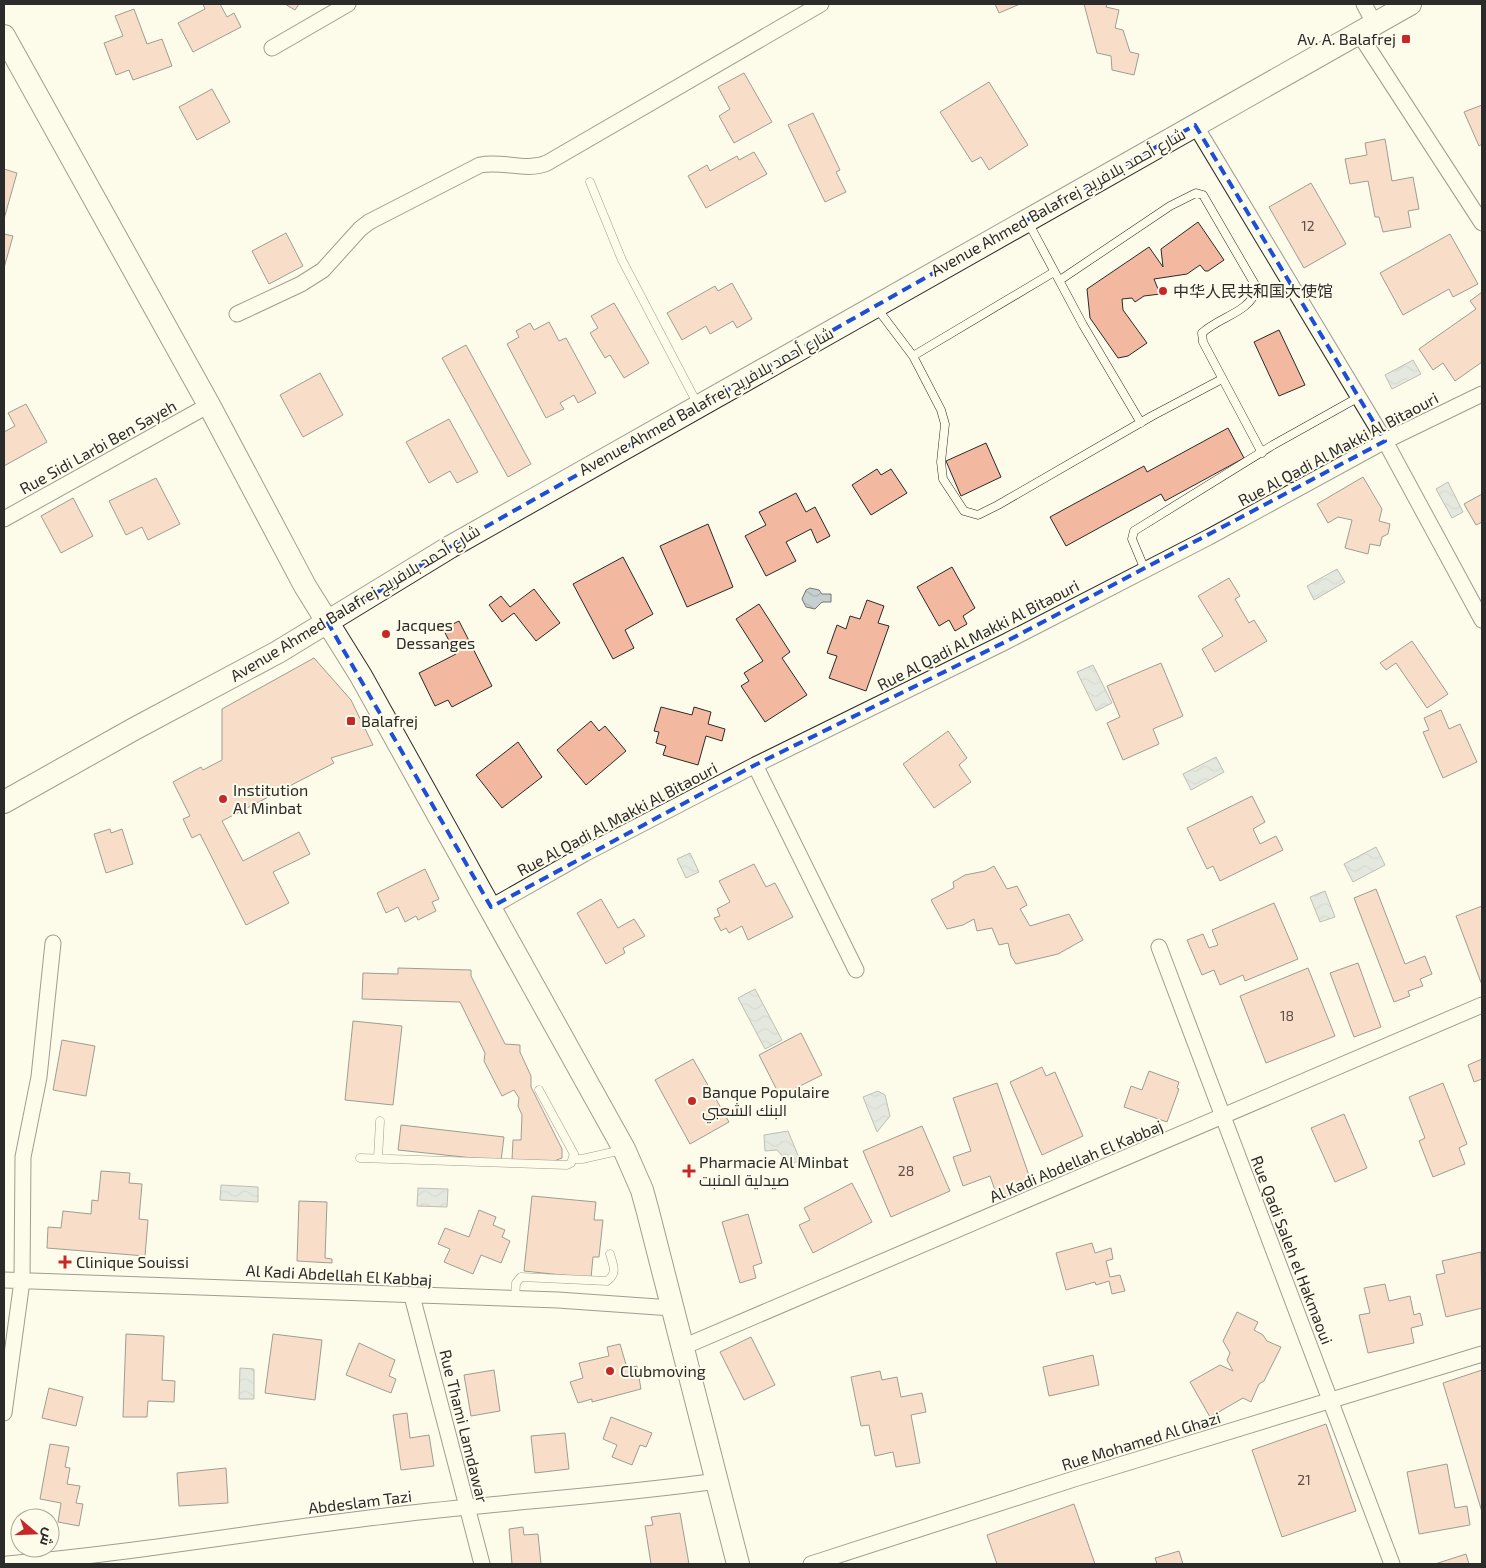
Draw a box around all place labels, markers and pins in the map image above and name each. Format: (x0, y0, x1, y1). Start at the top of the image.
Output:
place label: Av. A. Balafrej (1297, 29, 1396, 49)
marker: Av. A. Balafrej (1400, 33, 1412, 45)
place label: 中华人民共和国大使馆 (1173, 281, 1333, 300)
marker: 中华人民共和国大使馆 (1157, 285, 1169, 297)
place label: Jacques Dessanges (396, 615, 475, 652)
marker: Jacques Dessanges (380, 628, 392, 640)
place label: Balafrej (361, 711, 418, 731)
marker: Balafrej (345, 715, 357, 727)
place label: Institution Al Minbat (233, 780, 308, 817)
marker: Institution Al Minbat (217, 793, 229, 805)
place label: Banque Populaire البنك الشعبي (702, 1082, 830, 1124)
marker: Banque Populaire البنك الشعبي (686, 1095, 698, 1107)
place label: Pharmacie Al Minbat صيدلية المنبت (699, 1152, 848, 1190)
marker: Pharmacie Al Minbat صيدلية المنبت (683, 1165, 695, 1177)
place label: Clinique Souissi (76, 1252, 189, 1271)
marker: Clinique Souissi (58, 1255, 72, 1269)
place label: Clubmoving (620, 1361, 706, 1380)
marker: Clubmoving (604, 1365, 616, 1377)

